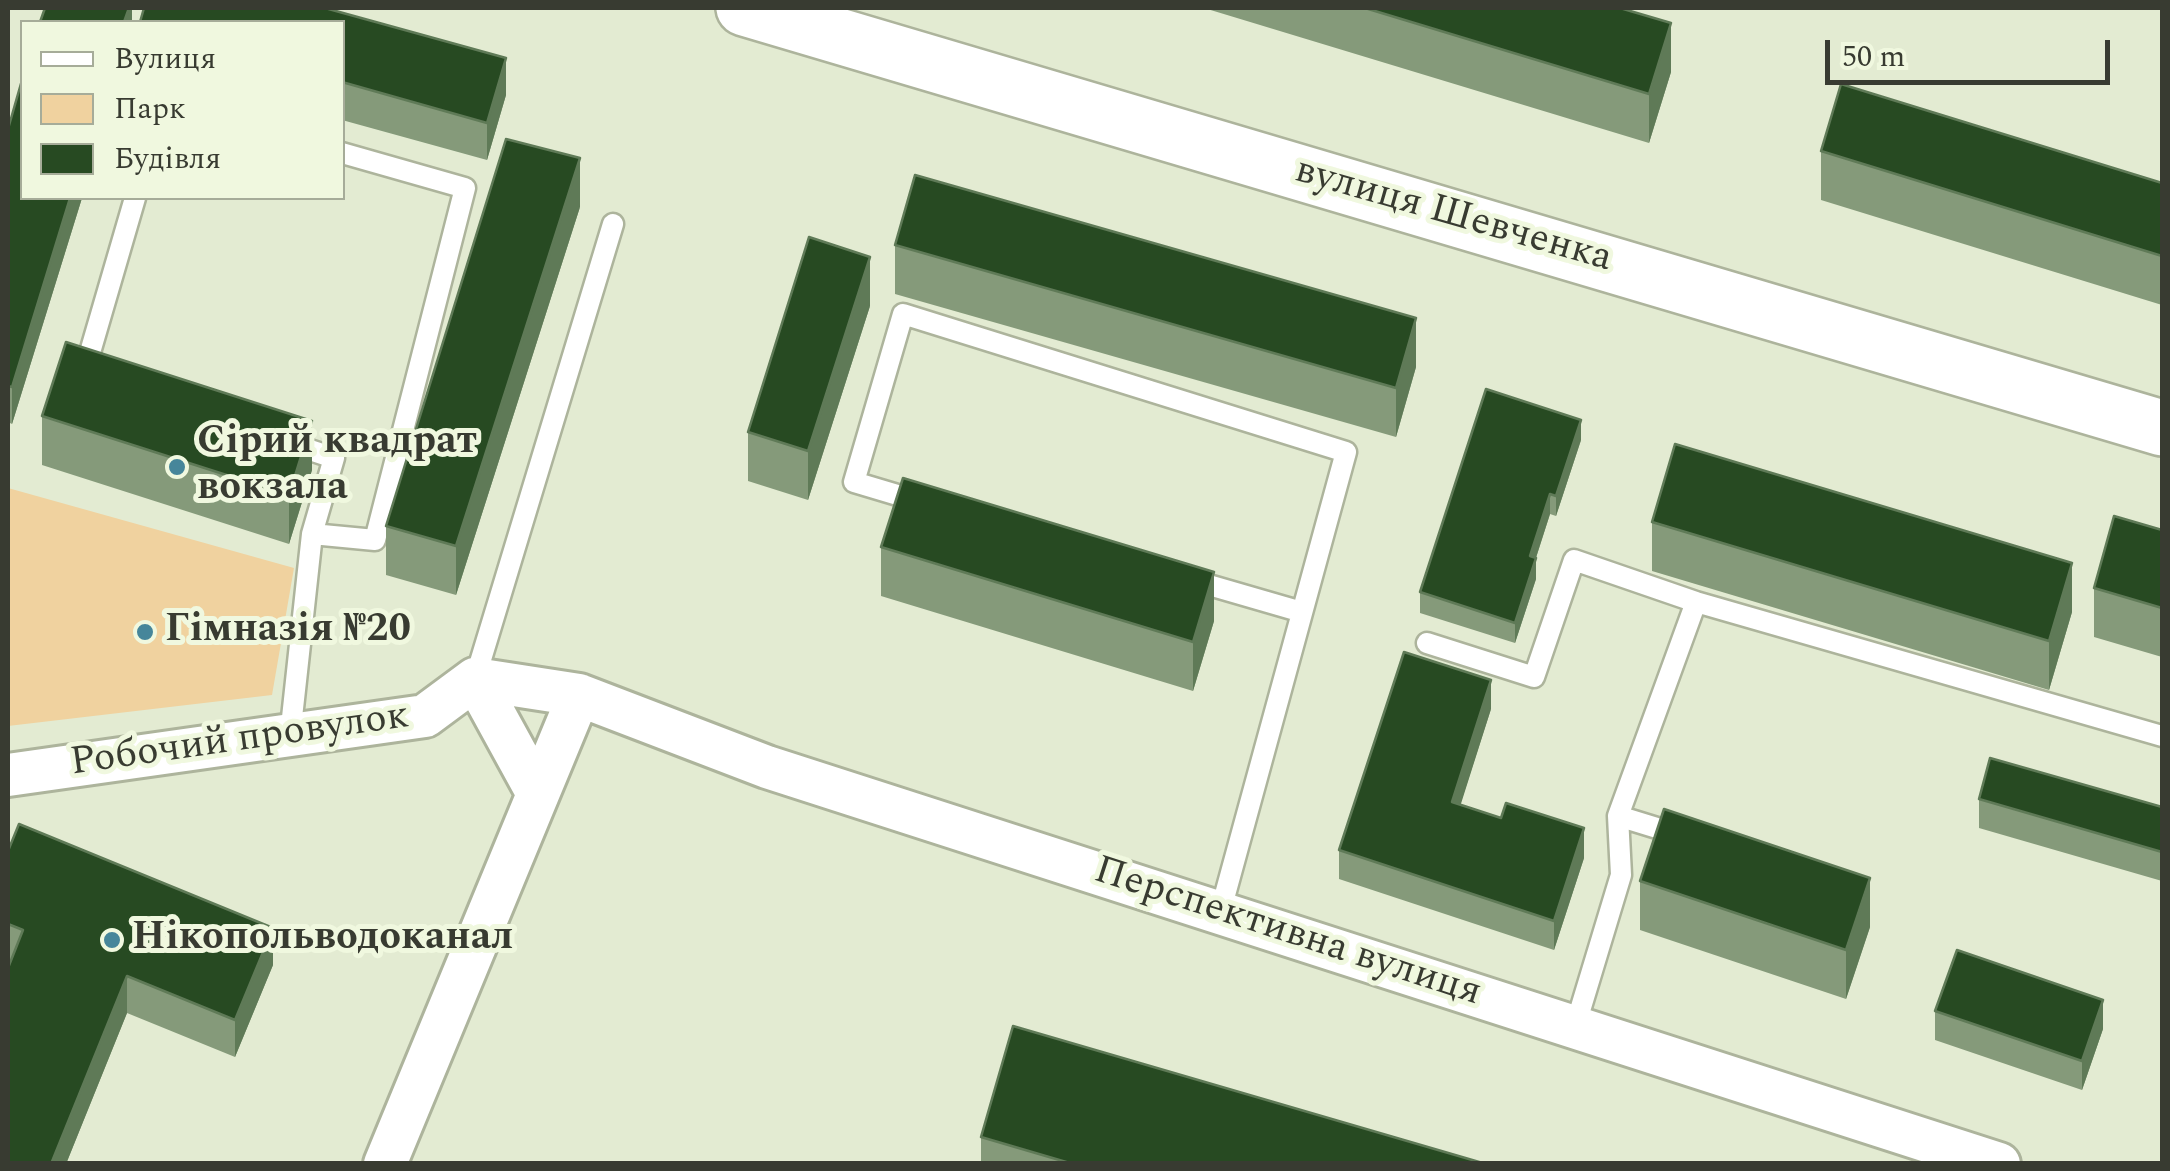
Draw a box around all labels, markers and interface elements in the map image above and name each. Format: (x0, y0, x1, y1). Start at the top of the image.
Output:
legend (20, 20, 345, 200)
scale bar (1830, 20, 2115, 82)
text: 50 m (1842, 34, 1905, 80)
text: Вулиця (114, 36, 216, 82)
text: Парк (114, 86, 186, 132)
text: Будівля (114, 136, 221, 182)
street label: вулиця Шевченка (1289, 149, 1617, 285)
place label: Сірий квадрат вокзала (197, 420, 477, 514)
marker: Сірий квадрат вокзала (166, 456, 188, 478)
place label: Гімназія №20 (165, 608, 411, 656)
marker: Гімназія №20 (134, 621, 156, 643)
street label: Робочий провулок (68, 694, 412, 790)
street label: Перспективна вулиця (1087, 849, 1487, 1019)
place label: Нікопольводоканал (132, 916, 513, 964)
marker: Нікопольводоканал (101, 929, 123, 951)

